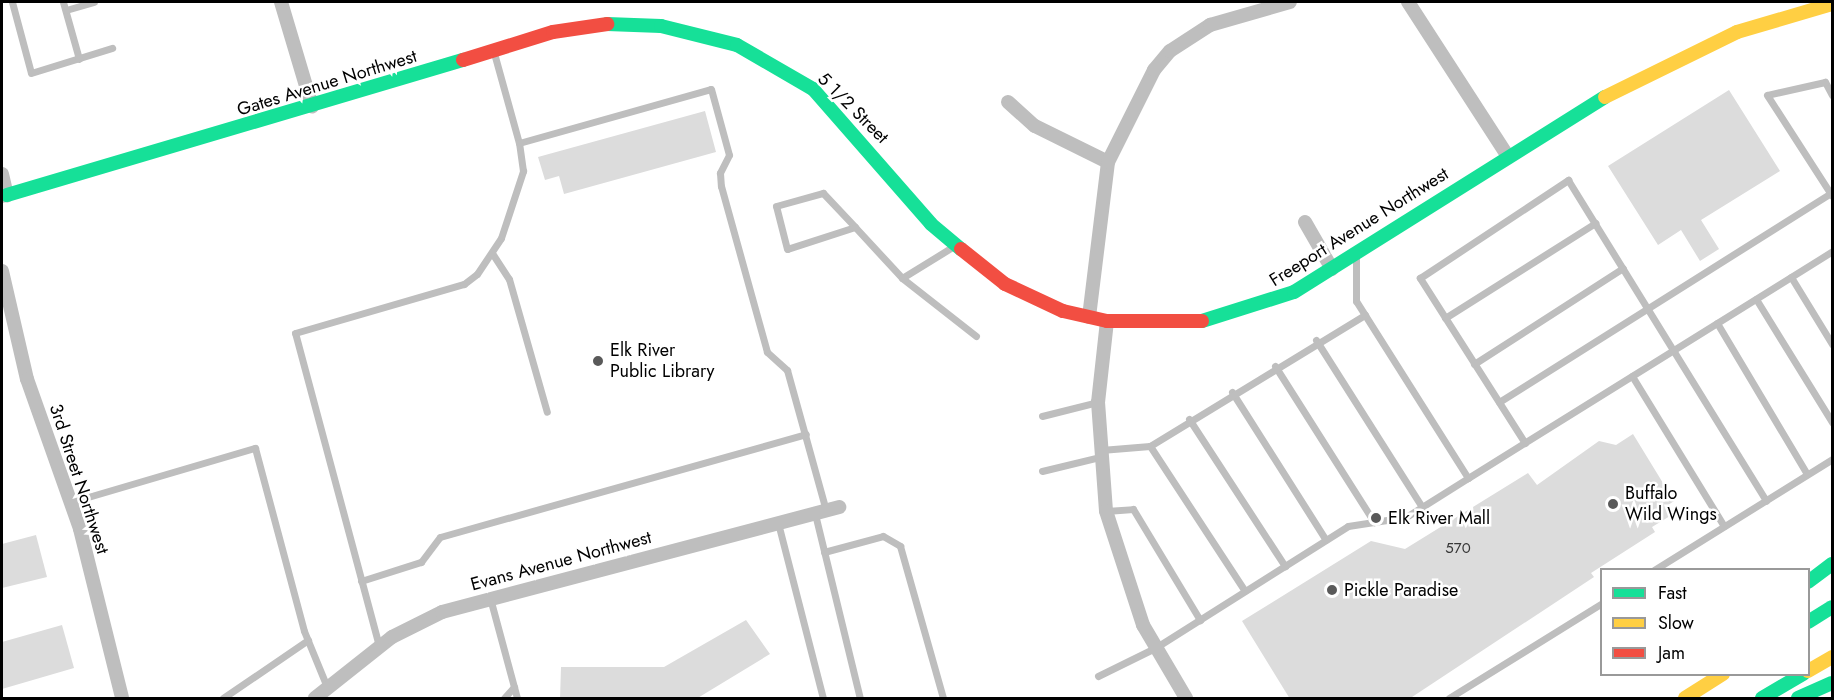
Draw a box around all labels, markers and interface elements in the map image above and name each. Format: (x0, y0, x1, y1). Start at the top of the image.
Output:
street label: Gates Avenue Northwest (235, 45, 419, 121)
street label: 5 1/2 Street (813, 68, 893, 148)
street label: Freeport Avenue Northwest (1266, 163, 1452, 291)
place label: Elk River Public Library (610, 340, 715, 382)
marker: Elk River Public Library (591, 354, 605, 368)
street label: 3rd Street Northwest (45, 401, 113, 557)
place label: Buffalo Wild Wings (1625, 483, 1717, 526)
marker: Buffalo Wild Wings (1606, 497, 1620, 511)
place label: Elk River Mall (1388, 507, 1490, 529)
marker: Elk River Mall (1369, 511, 1383, 525)
street label: Evans Avenue Northwest (468, 526, 654, 596)
house number: 570 (1445, 540, 1471, 558)
legend (1600, 568, 1810, 676)
place label: Pickle Paradise (1344, 579, 1458, 601)
text: Fast (1658, 580, 1687, 606)
marker: Pickle Paradise (1325, 583, 1339, 597)
text: Slow (1658, 610, 1694, 636)
text: Jam (1658, 640, 1685, 666)

